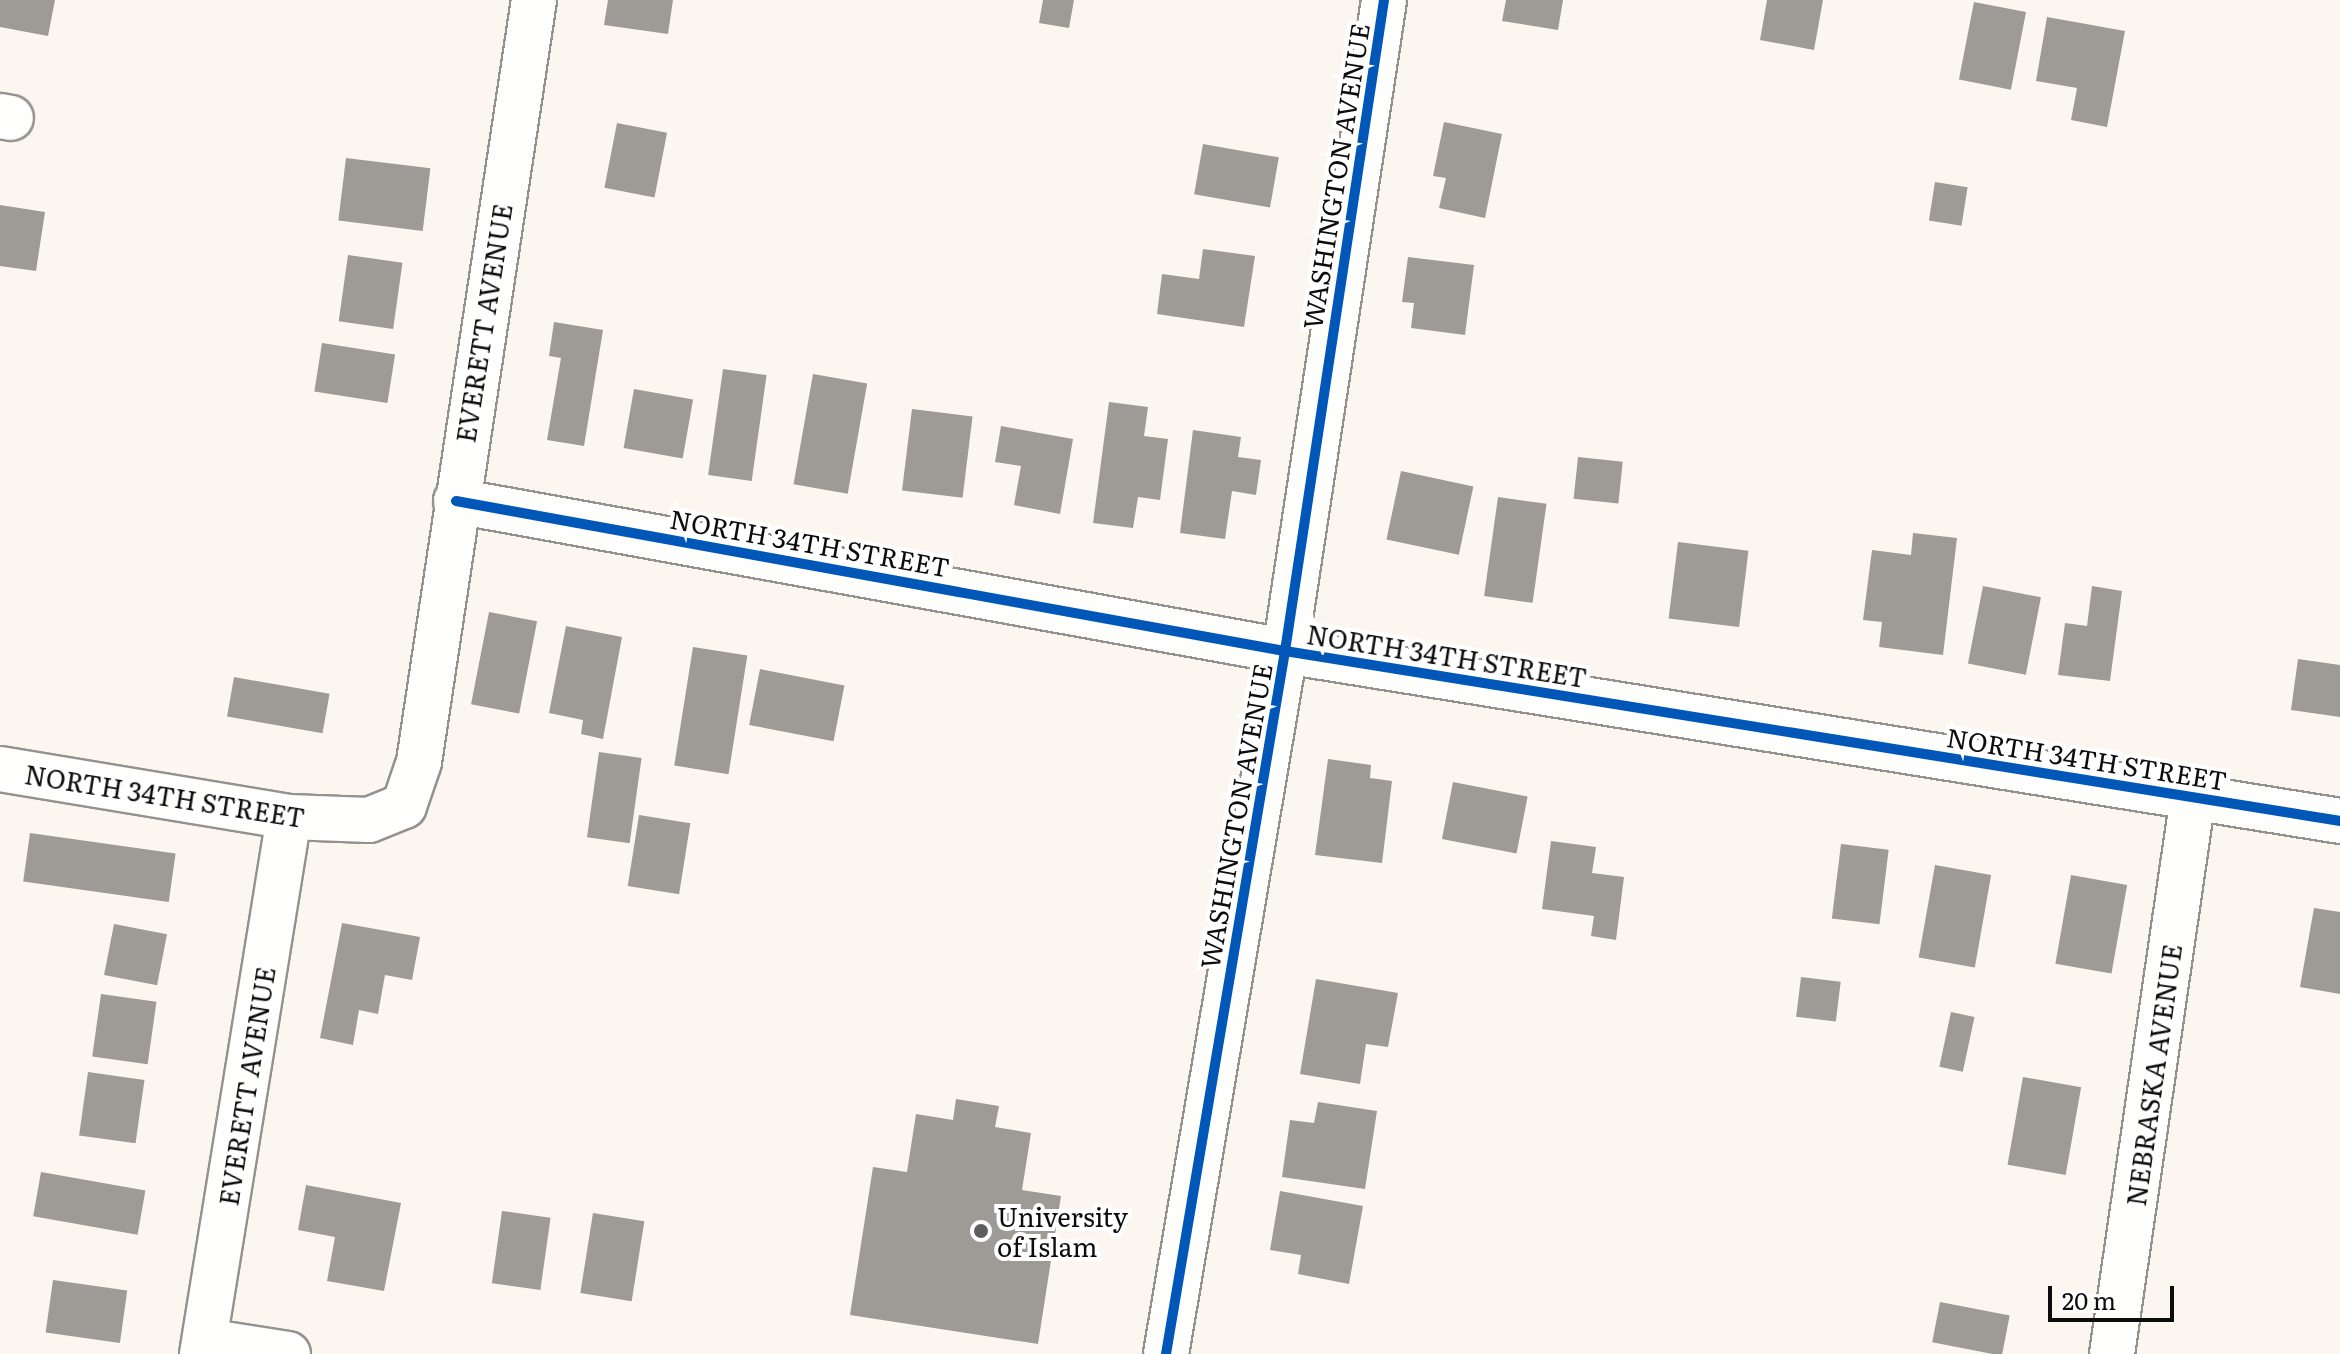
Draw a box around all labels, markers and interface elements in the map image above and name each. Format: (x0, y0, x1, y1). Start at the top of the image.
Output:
street label: WASHINGTON AVENUE (1295, 21, 1375, 331)
street label: EVERETT AVENUE (449, 201, 517, 445)
street label: NORTH 34TH STREET (668, 502, 952, 582)
street label: NORTH 34TH STREET (1305, 617, 1589, 693)
street label: WASHINGTON AVENUE (1193, 661, 1277, 971)
street label: NORTH 34TH STREET (1945, 720, 2229, 796)
street label: NORTH 34TH STREET (23, 757, 307, 833)
street label: NEBRASKA AVENUE (2119, 942, 2187, 1208)
street label: EVERETT AVENUE (212, 964, 280, 1208)
place label: University of Islam (997, 1200, 1128, 1262)
marker: University of Islam (972, 1222, 990, 1240)
scale bar (2052, 1270, 2178, 1320)
text: 20 m (2062, 1282, 2116, 1317)

